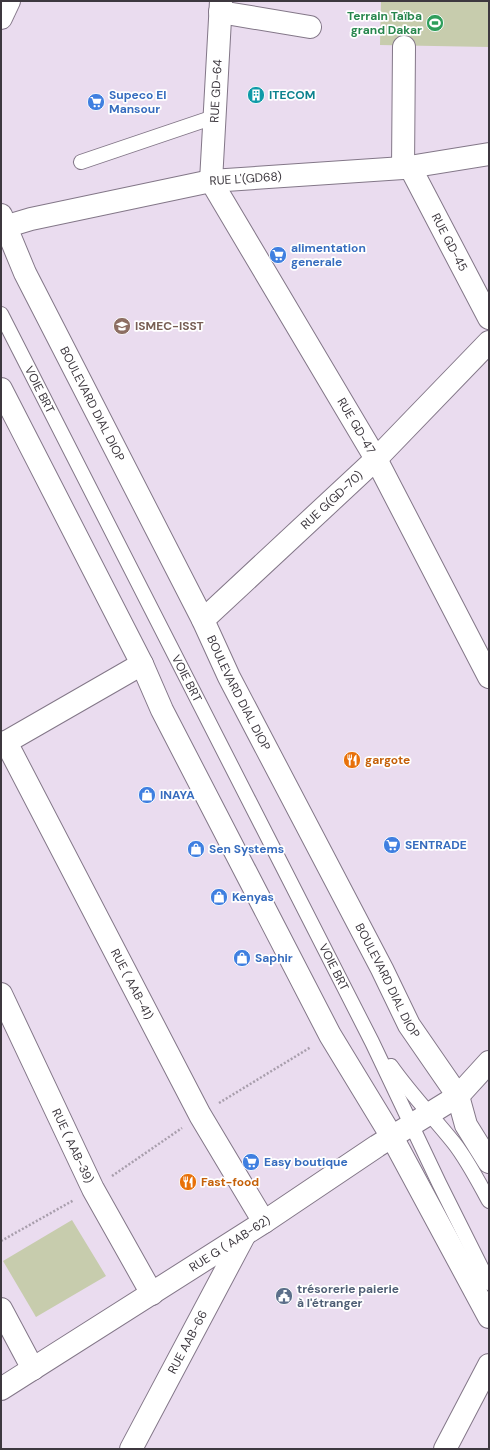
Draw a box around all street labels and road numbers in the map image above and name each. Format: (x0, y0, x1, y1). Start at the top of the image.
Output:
street label: RUE GD-64 (206, 59, 226, 123)
street label: RUE L'(GD68) (209, 168, 282, 189)
street label: RUE GD-45 (428, 210, 471, 274)
street label: BOULEVARD DIAL DIOP (56, 344, 128, 464)
street label: VOIE BRT (21, 363, 58, 416)
street label: RUE GD-47 (333, 395, 379, 457)
street label: RUE G(GD-70) (297, 467, 366, 533)
street label: BOULEVARD DIAL DIOP (203, 633, 274, 753)
street label: VOIE BRT (168, 652, 206, 705)
street label: BOULEVARD DIAL DIOP (351, 921, 424, 1041)
street label: VOIE BRT (315, 941, 353, 994)
street label: RUE ( AAB-41) (107, 946, 157, 1022)
street label: RUE ( AAB-39) (48, 1106, 97, 1186)
street label: RUE G ( AAB-62) (186, 1212, 274, 1275)
street label: RUE AAB-66 (164, 1308, 211, 1377)

